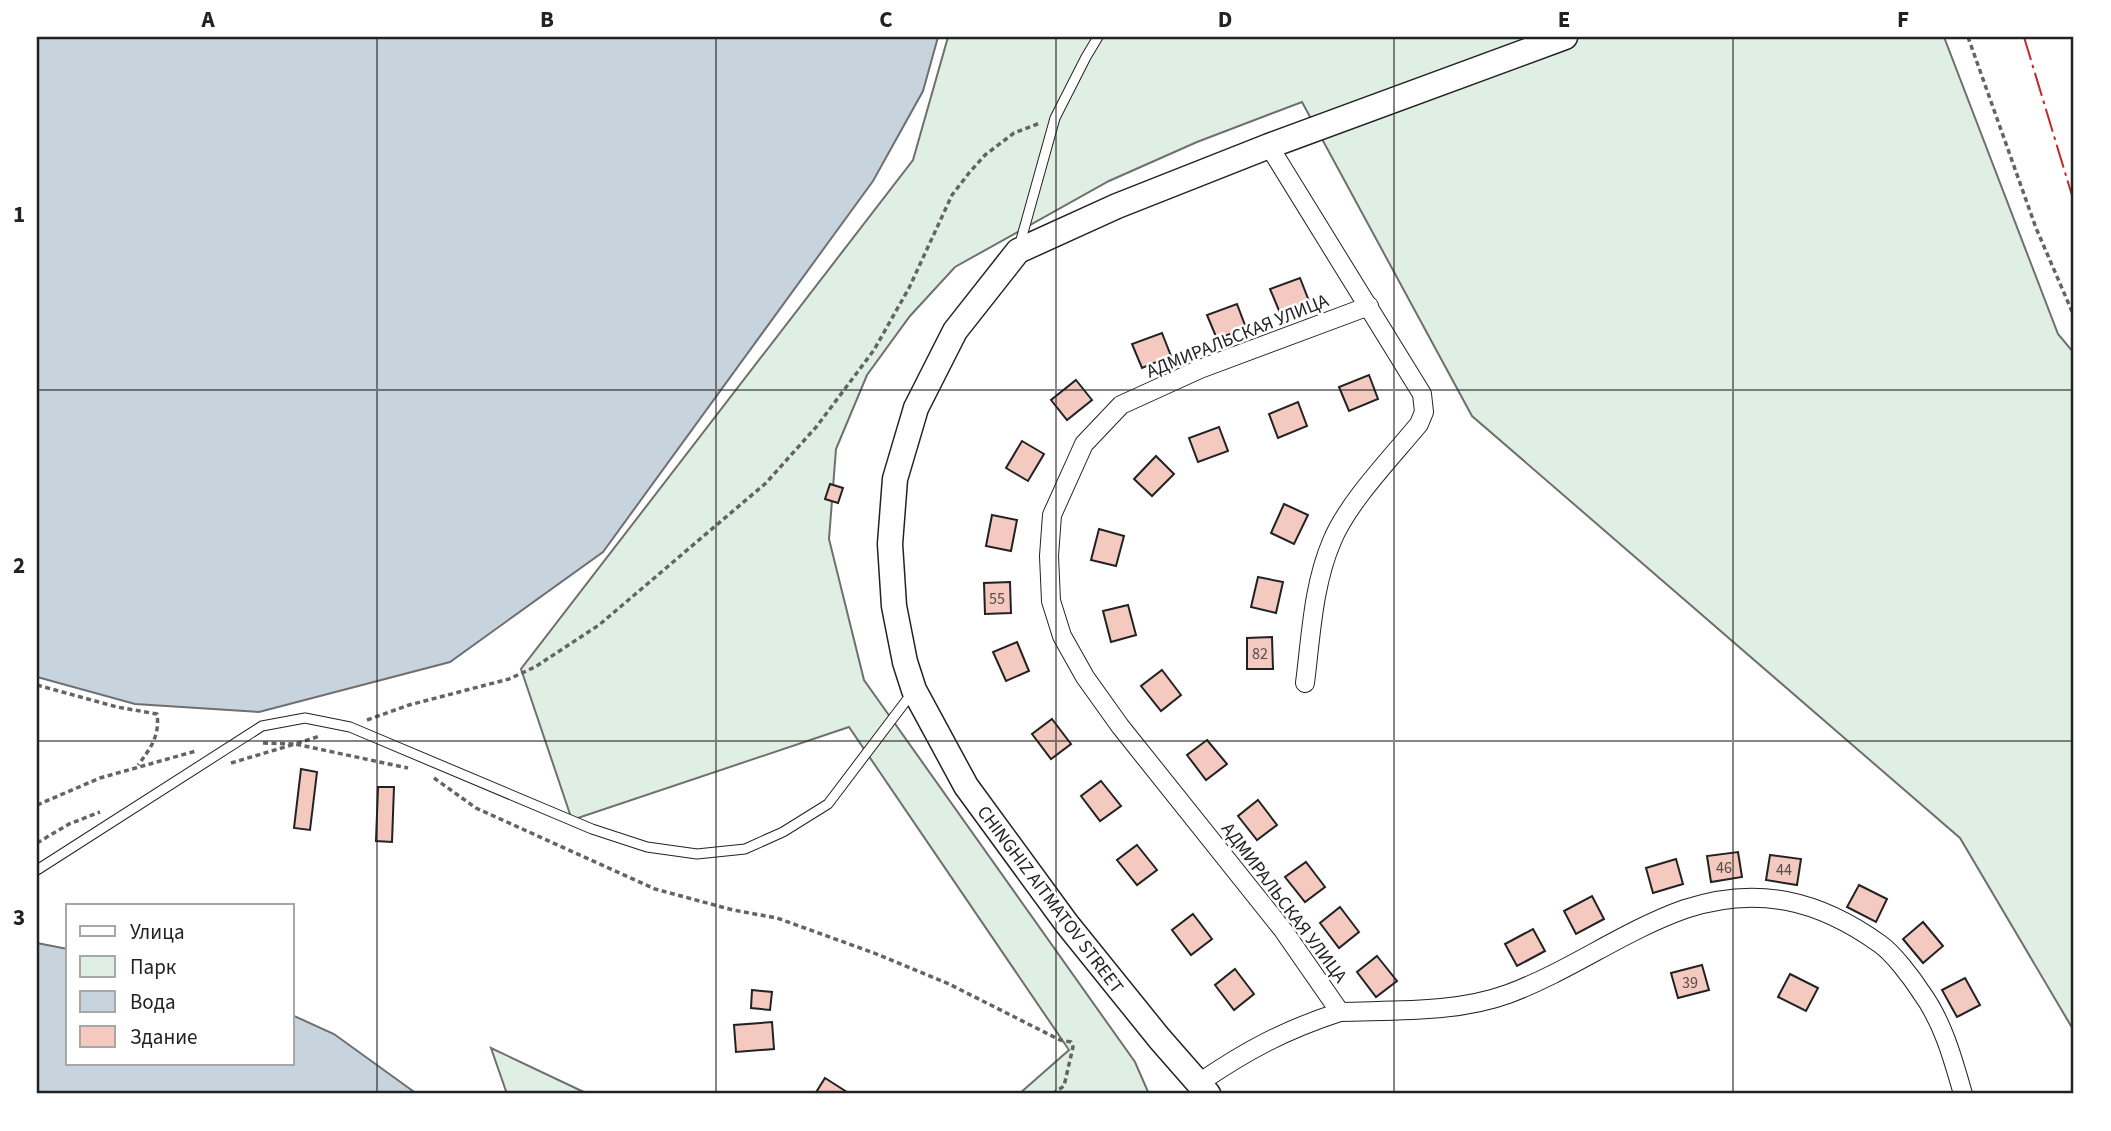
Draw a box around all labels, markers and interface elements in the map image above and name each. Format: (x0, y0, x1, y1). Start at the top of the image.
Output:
text: A (200, 3, 215, 36)
text: B (540, 3, 554, 36)
text: C (879, 3, 893, 36)
text: D (1218, 3, 1232, 36)
text: E (1558, 3, 1570, 36)
text: F (1897, 3, 1909, 36)
text: 1 (13, 198, 25, 231)
street label: АДМИРАЛЬСКАЯ УЛИЦА (1142, 287, 1333, 385)
text: 2 (13, 549, 25, 582)
house number: 55 (989, 588, 1005, 610)
house number: 82 (1252, 643, 1268, 665)
street label: CHINGHIZ AITMATOV STREET (970, 800, 1129, 999)
street label: АДМИРАЛЬСКАЯ УЛИЦА (1214, 817, 1354, 989)
house number: 46 (1716, 857, 1732, 879)
house number: 44 (1776, 859, 1792, 881)
text: 3 (13, 901, 25, 934)
legend (66, 904, 294, 1064)
text: Улица (130, 917, 185, 947)
text: Парк (130, 952, 177, 982)
house number: 39 (1682, 972, 1698, 994)
text: Вода (130, 987, 176, 1017)
text: Здание (130, 1022, 198, 1052)

